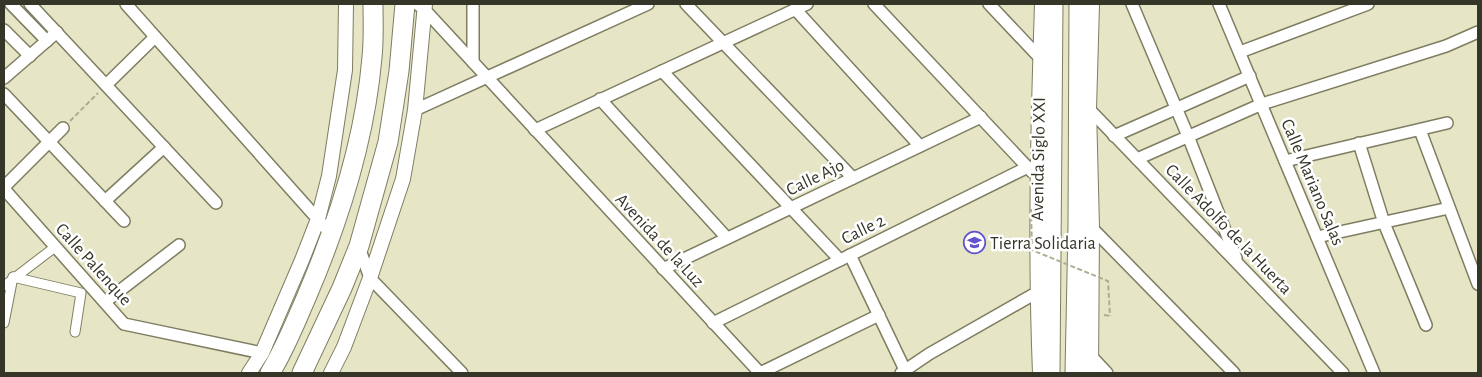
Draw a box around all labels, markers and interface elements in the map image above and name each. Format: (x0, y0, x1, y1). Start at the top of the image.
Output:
street label: Avenida Siglo XXI (1029, 97, 1049, 221)
street label: Calle Mariano Salas (1277, 117, 1347, 248)
street label: Calle Ajo (784, 156, 847, 200)
street label: Calle Adolfo de la Huerta (1162, 161, 1295, 298)
street label: Avenida de la Luz (612, 191, 707, 291)
street label: Calle 2 (839, 212, 888, 248)
street label: Calle Palenque (52, 220, 135, 309)
school or university icon: Tierra Solidaria (962, 231, 986, 255)
place label: Tierra Solidaria (990, 235, 1096, 253)

